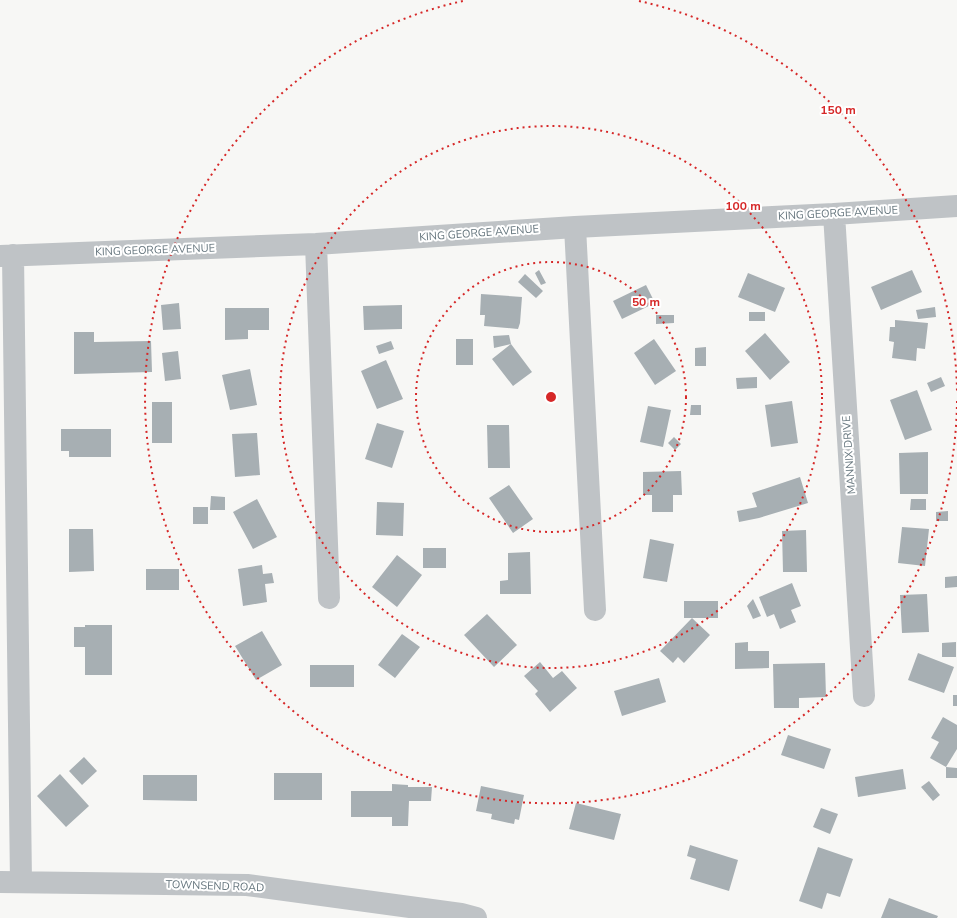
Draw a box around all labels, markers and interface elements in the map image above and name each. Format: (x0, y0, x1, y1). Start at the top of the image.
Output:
text: 150 m (820, 102, 856, 118)
text: 100 m (725, 198, 761, 214)
street label: KING GEORGE AVENUE (778, 202, 898, 224)
street label: KING GEORGE AVENUE (419, 221, 539, 245)
street label: KING GEORGE AVENUE (95, 240, 215, 260)
text: 50 m (632, 294, 660, 310)
centre of rings (544, 390, 558, 404)
street label: MANNIX DRIVE (839, 415, 859, 495)
street label: TOWNSEND ROAD (165, 877, 265, 895)

